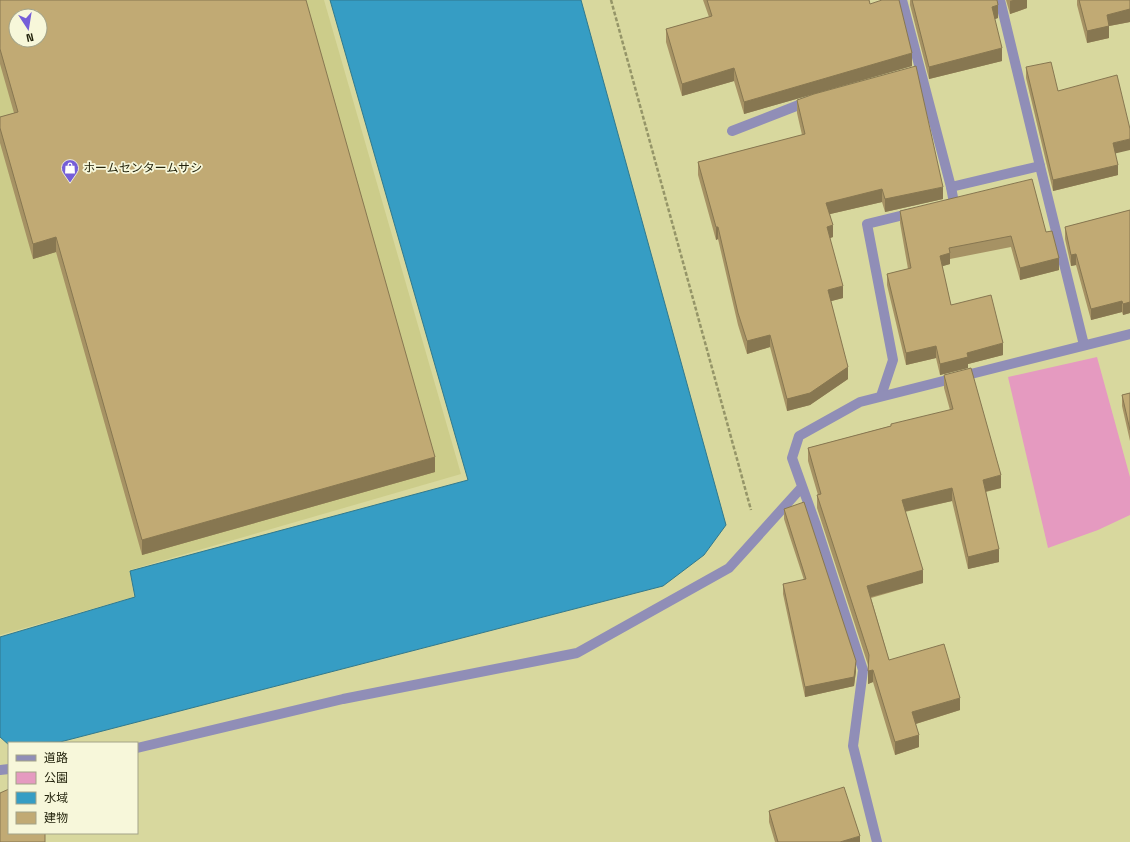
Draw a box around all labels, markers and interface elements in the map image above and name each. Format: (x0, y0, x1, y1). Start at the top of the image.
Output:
north arrow (8, 8, 48, 48)
text: N (25, 30, 35, 45)
shop icon: ホームセンタームサシ (60, 158, 80, 183)
place label: ホームセンタームサシ (83, 160, 202, 176)
legend (8, 742, 138, 834)
text: 道路 (44, 750, 68, 766)
text: 公園 (44, 770, 68, 786)
text: 水域 (44, 790, 68, 806)
text: 建物 (44, 810, 68, 826)

